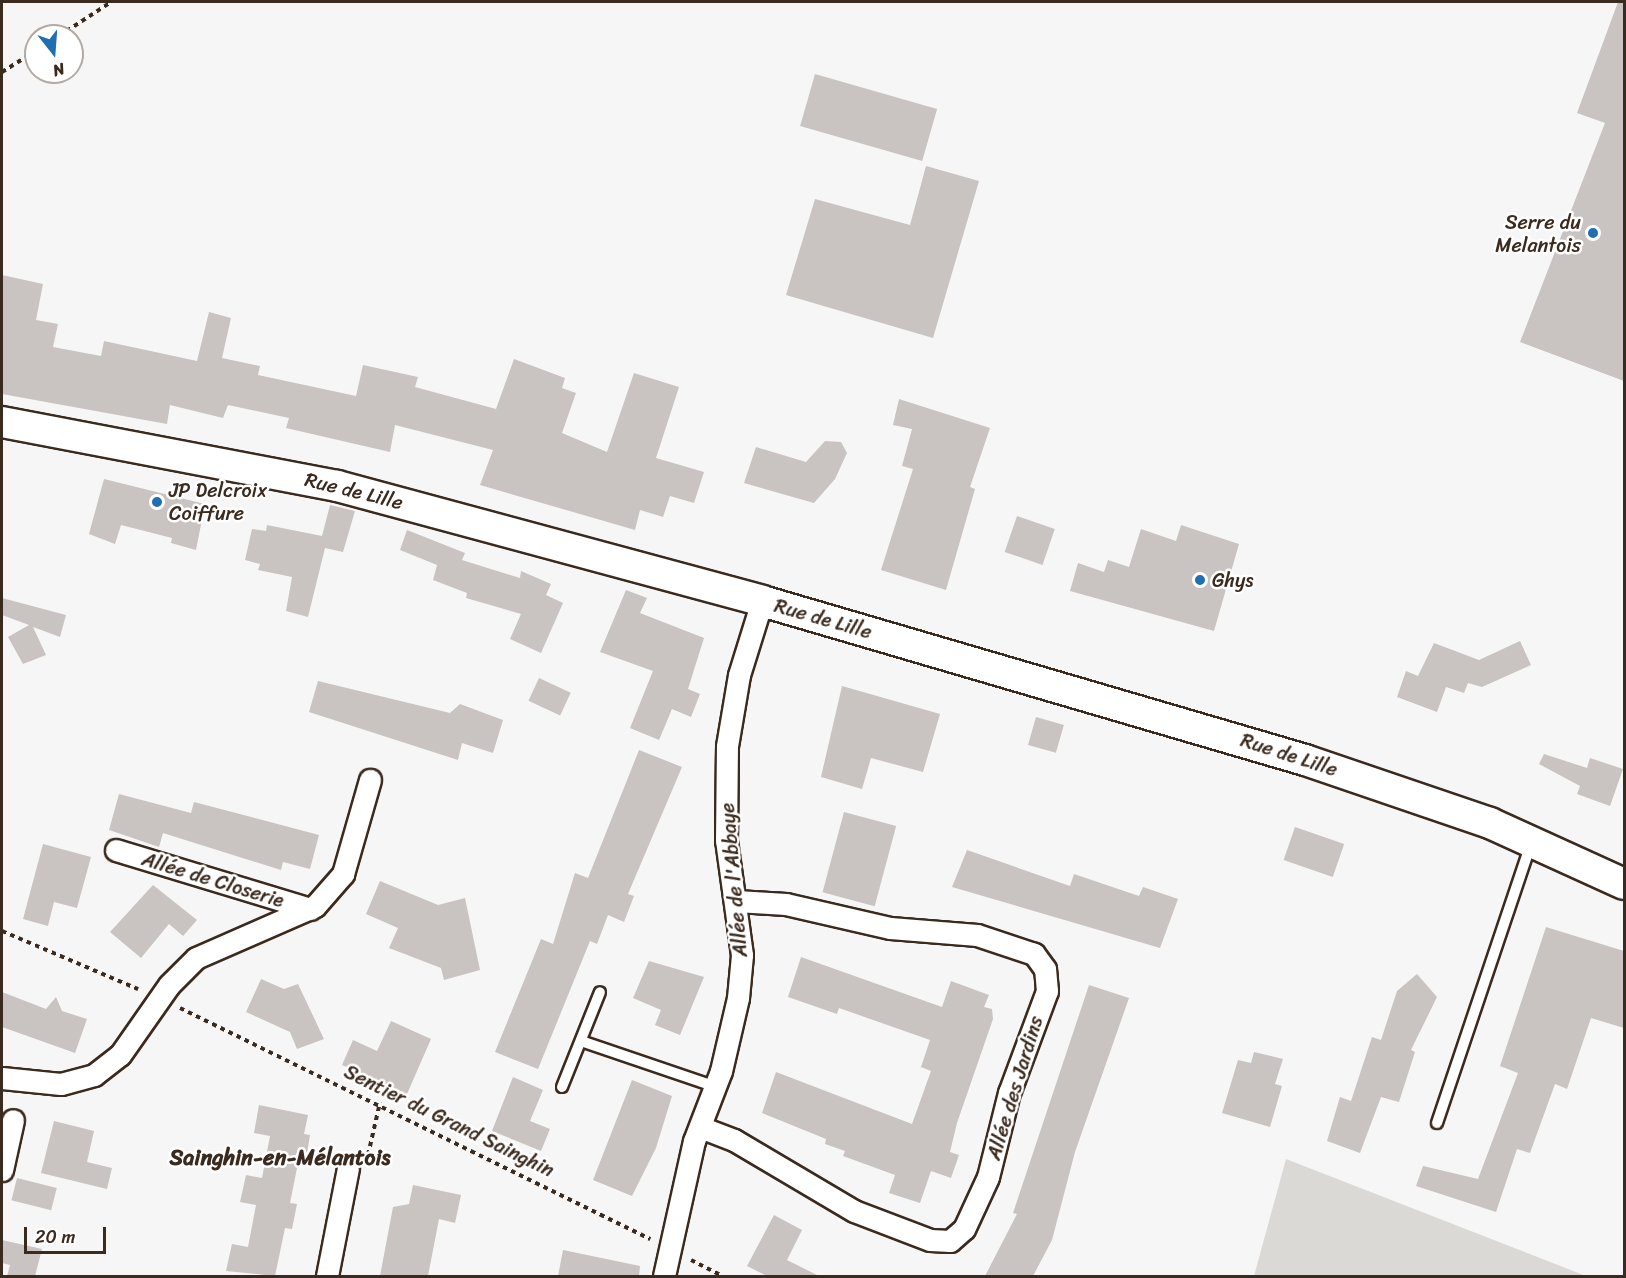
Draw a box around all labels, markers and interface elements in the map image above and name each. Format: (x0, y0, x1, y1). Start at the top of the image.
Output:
north arrow (24, 24, 84, 84)
text: N (49, 54, 68, 85)
place label: Serre du Melantois (1495, 210, 1581, 257)
marker: Serre du Melantois (1586, 226, 1600, 240)
street label: Rue de Lille (302, 467, 406, 515)
place label: JP Delcroix Coiffure (169, 478, 267, 525)
marker: JP Delcroix Coiffure (150, 495, 164, 509)
place label: Ghys (1212, 568, 1254, 592)
marker: Ghys (1193, 573, 1207, 587)
street label: Rue de Lille (771, 594, 875, 644)
street label: Rue de Lille (1237, 728, 1341, 782)
street label: Allée de l'Abbaye (715, 802, 753, 958)
street label: Allée de Closerie (139, 847, 287, 913)
street label: Allée des Jardins (982, 1013, 1048, 1163)
street label: Sentier du Grand Sainghin (340, 1060, 558, 1182)
district label: Sainghin-en-Mélantois (170, 1145, 390, 1171)
scale bar (27, 1215, 110, 1253)
text: 20 m (35, 1221, 75, 1253)

